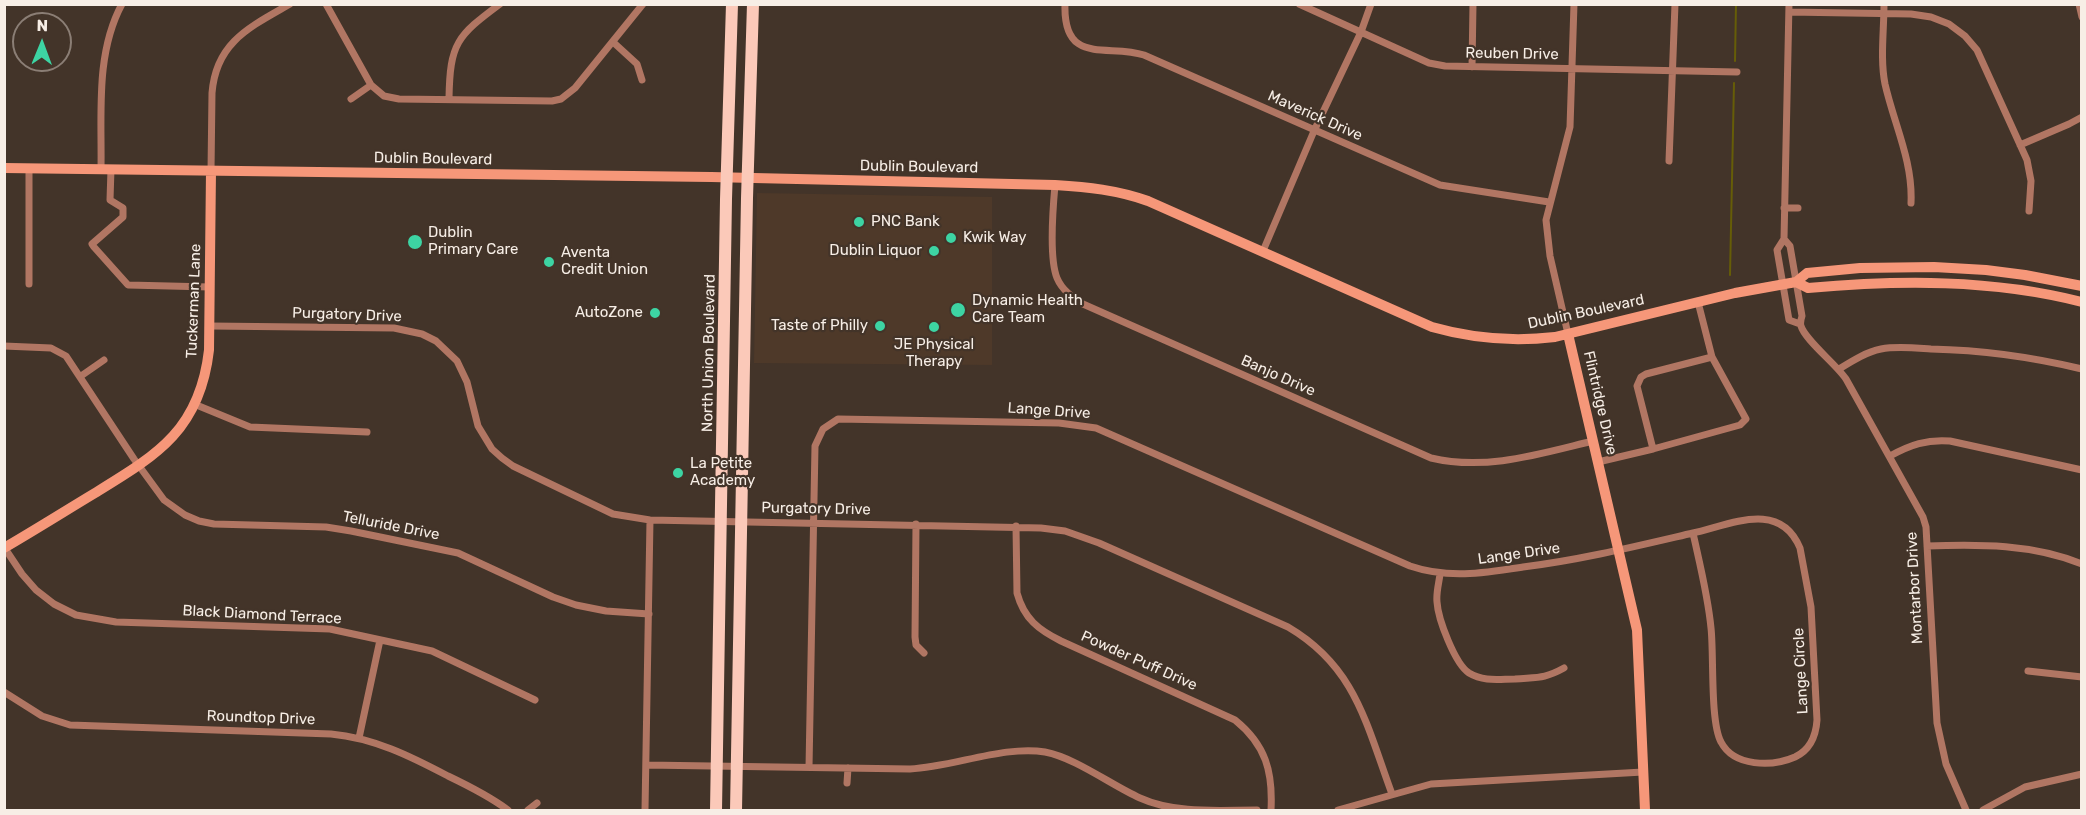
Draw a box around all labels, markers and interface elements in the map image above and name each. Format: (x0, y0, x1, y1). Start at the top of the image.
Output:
north arrow (12, 12, 72, 72)
text: N (36, 16, 48, 35)
street label: Reuben Drive (1465, 44, 1559, 64)
street label: Maverick Drive (1265, 87, 1365, 145)
street label: Dublin Boulevard (374, 149, 492, 169)
street label: Dublin Boulevard (860, 157, 978, 177)
place label: PNC Bank (871, 213, 940, 231)
marker: PNC Bank (852, 215, 866, 229)
place label: Dublin Primary Care (428, 224, 518, 259)
place label: Kwik Way (963, 229, 1027, 247)
marker: Kwik Way (944, 231, 958, 245)
marker: Dublin Primary Care (406, 233, 424, 251)
place label: Dublin Liquor (829, 242, 922, 260)
street label: Tuckerman Lane (183, 243, 205, 359)
place label: Aventa Credit Union (561, 244, 648, 279)
marker: Dublin Liquor (927, 244, 941, 258)
marker: Aventa Credit Union (542, 255, 556, 269)
street label: North Union Boulevard (699, 274, 719, 432)
street label: Dublin Boulevard (1526, 291, 1646, 333)
place label: Dynamic Health Care Team (972, 292, 1083, 327)
marker: Dynamic Health Care Team (949, 301, 967, 319)
street label: Purgatory Drive (292, 304, 402, 326)
place label: AutoZone (575, 304, 643, 322)
marker: AutoZone (648, 306, 662, 320)
place label: Taste of Philly (771, 317, 868, 335)
marker: Taste of Philly (873, 319, 887, 333)
marker: JE Physical Therapy (927, 320, 941, 334)
place label: JE Physical Therapy (894, 336, 974, 371)
street label: Flintridge Drive (1579, 349, 1621, 457)
street label: Banjo Drive (1238, 352, 1318, 400)
street label: Lange Drive (1007, 399, 1091, 423)
place label: La Petite Academy (690, 455, 755, 490)
marker: La Petite Academy (671, 466, 685, 480)
street label: Purgatory Drive (761, 499, 871, 519)
street label: Telluride Drive (341, 508, 441, 544)
street label: Montarbor Drive (1903, 531, 1927, 645)
street label: Lange Drive (1477, 539, 1561, 569)
street label: Black Diamond Terrace (182, 602, 342, 628)
street label: Powder Puff Drive (1078, 627, 1200, 695)
street label: Lange Circle (1790, 627, 1812, 715)
street label: Roundtop Drive (206, 707, 316, 729)

